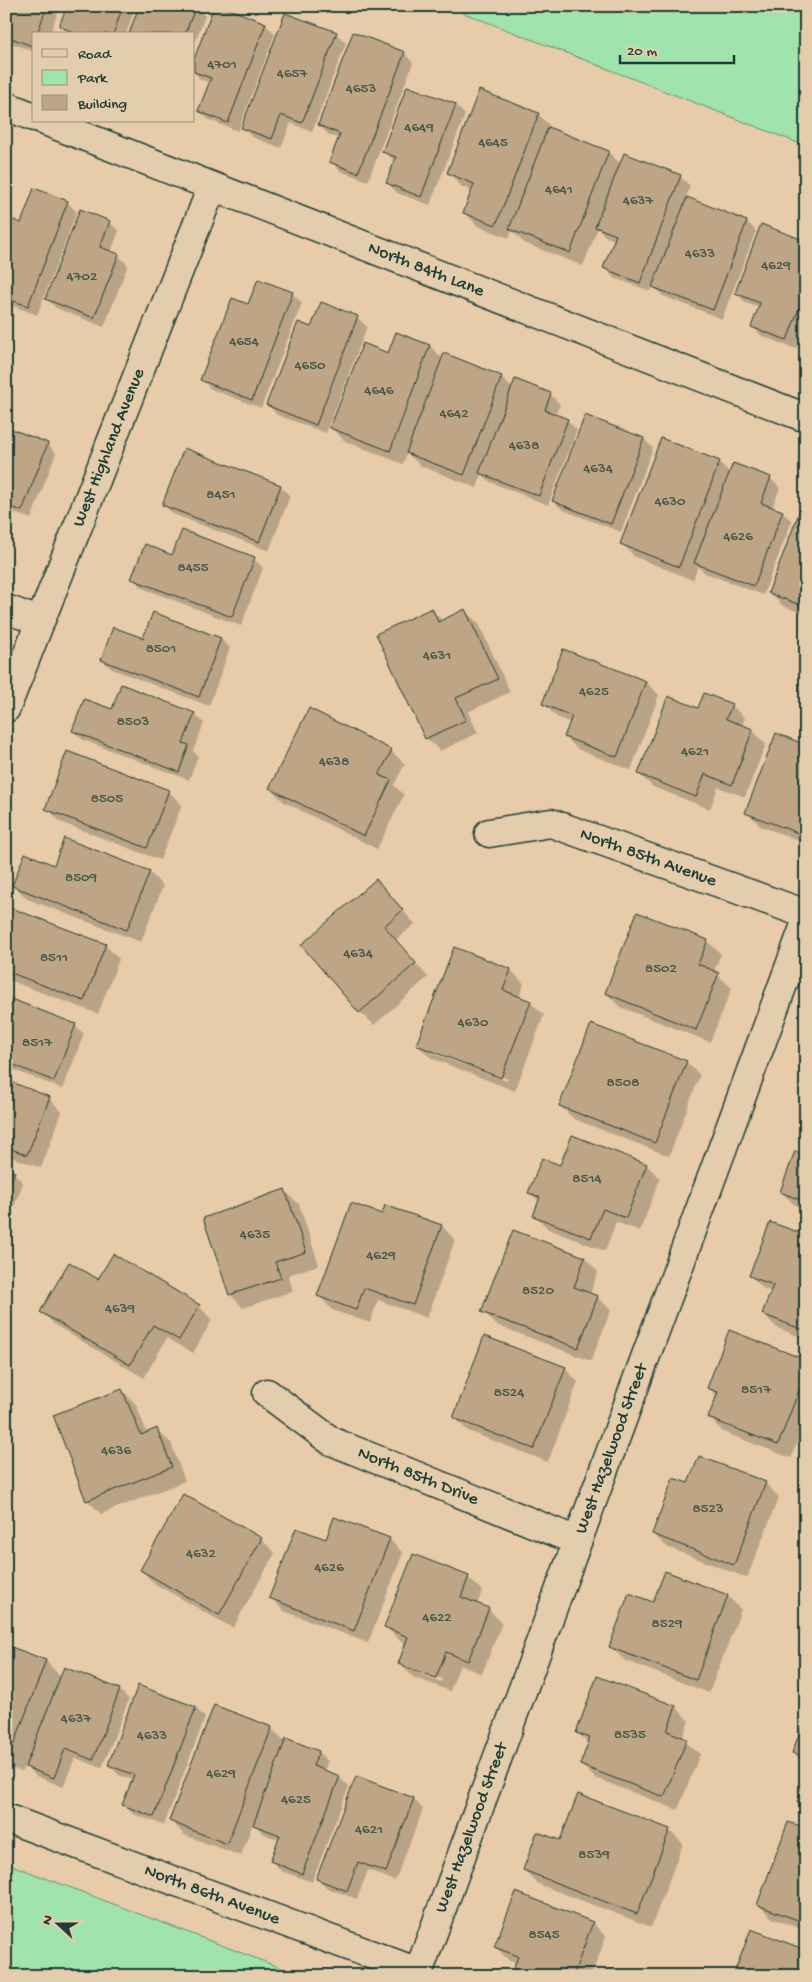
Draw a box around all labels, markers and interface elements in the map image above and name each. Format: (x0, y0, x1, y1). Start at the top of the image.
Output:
legend (32, 32, 195, 122)
scale bar (620, 32, 733, 64)
text: 20 m (627, 43, 657, 61)
text: Road (78, 46, 112, 64)
house number: 4701 (207, 56, 237, 74)
house number: 4657 (277, 65, 308, 83)
text: Park (77, 70, 108, 88)
house number: 4653 (346, 80, 376, 98)
text: Building (77, 96, 127, 114)
house number: 4649 (404, 119, 434, 137)
house number: 4645 (478, 134, 508, 152)
house number: 4641 (545, 181, 573, 199)
house number: 4637 (623, 192, 654, 210)
street label: North 84th Lane (365, 238, 488, 302)
house number: 4633 (685, 245, 715, 263)
house number: 4629 (761, 257, 791, 275)
house number: 4702 (67, 268, 97, 286)
house number: 4654 (229, 333, 259, 351)
house number: 4650 (294, 357, 326, 375)
street label: West Highland Avenue (68, 365, 150, 530)
house number: 4646 (364, 382, 394, 400)
house number: 4642 (439, 405, 469, 423)
house number: 4638 (509, 437, 539, 455)
house number: 4634 (583, 460, 613, 478)
house number: 8451 (206, 486, 236, 504)
house number: 4630 (654, 493, 686, 511)
house number: 4626 (723, 528, 753, 546)
house number: 8455 (177, 559, 209, 577)
house number: 8501 (146, 640, 176, 658)
house number: 4631 (423, 647, 451, 665)
house number: 4625 (579, 683, 609, 701)
house number: 8503 (117, 713, 149, 731)
house number: 4621 (681, 743, 709, 761)
house number: 4638 (319, 753, 349, 771)
house number: 8505 (91, 790, 123, 808)
street label: North 85th Avenue (577, 824, 720, 892)
house number: 8509 (65, 869, 98, 887)
house number: 4634 (343, 945, 373, 963)
house number: 8511 (40, 949, 68, 967)
house number: 8502 (645, 960, 677, 978)
house number: 4630 (457, 1014, 489, 1032)
house number: 8517 (22, 1034, 53, 1052)
house number: 8508 (607, 1074, 639, 1092)
house number: 8514 (572, 1170, 602, 1188)
house number: 4635 (240, 1226, 270, 1244)
house number: 4629 (366, 1247, 396, 1265)
house number: 8520 (522, 1282, 554, 1300)
house number: 4639 (105, 1300, 135, 1318)
street label: West Hazelwood Street (571, 1359, 653, 1537)
house number: 8517 (741, 1381, 772, 1399)
house number: 8524 (494, 1384, 524, 1402)
house number: 4636 (101, 1442, 131, 1460)
street label: North 85th Drive (355, 1442, 482, 1511)
house number: 8523 (692, 1500, 724, 1518)
house number: 4632 (186, 1545, 216, 1563)
house number: 4626 (314, 1559, 344, 1577)
house number: 4622 (422, 1609, 452, 1627)
house number: 8529 (652, 1615, 683, 1633)
house number: 4637 (61, 1710, 92, 1728)
house number: 8535 (614, 1726, 646, 1744)
house number: 4633 (137, 1727, 167, 1745)
street label: West Hazelwood Street (431, 1738, 513, 1916)
house number: 4629 (206, 1765, 236, 1783)
house number: 4625 (281, 1791, 311, 1809)
house number: 4621 (355, 1821, 383, 1839)
house number: 8539 (578, 1846, 610, 1864)
street label: North 86th Avenue (141, 1860, 284, 1930)
north arrow (32, 1900, 82, 1950)
text: N (39, 1913, 58, 1928)
house number: 8545 (528, 1926, 560, 1944)

